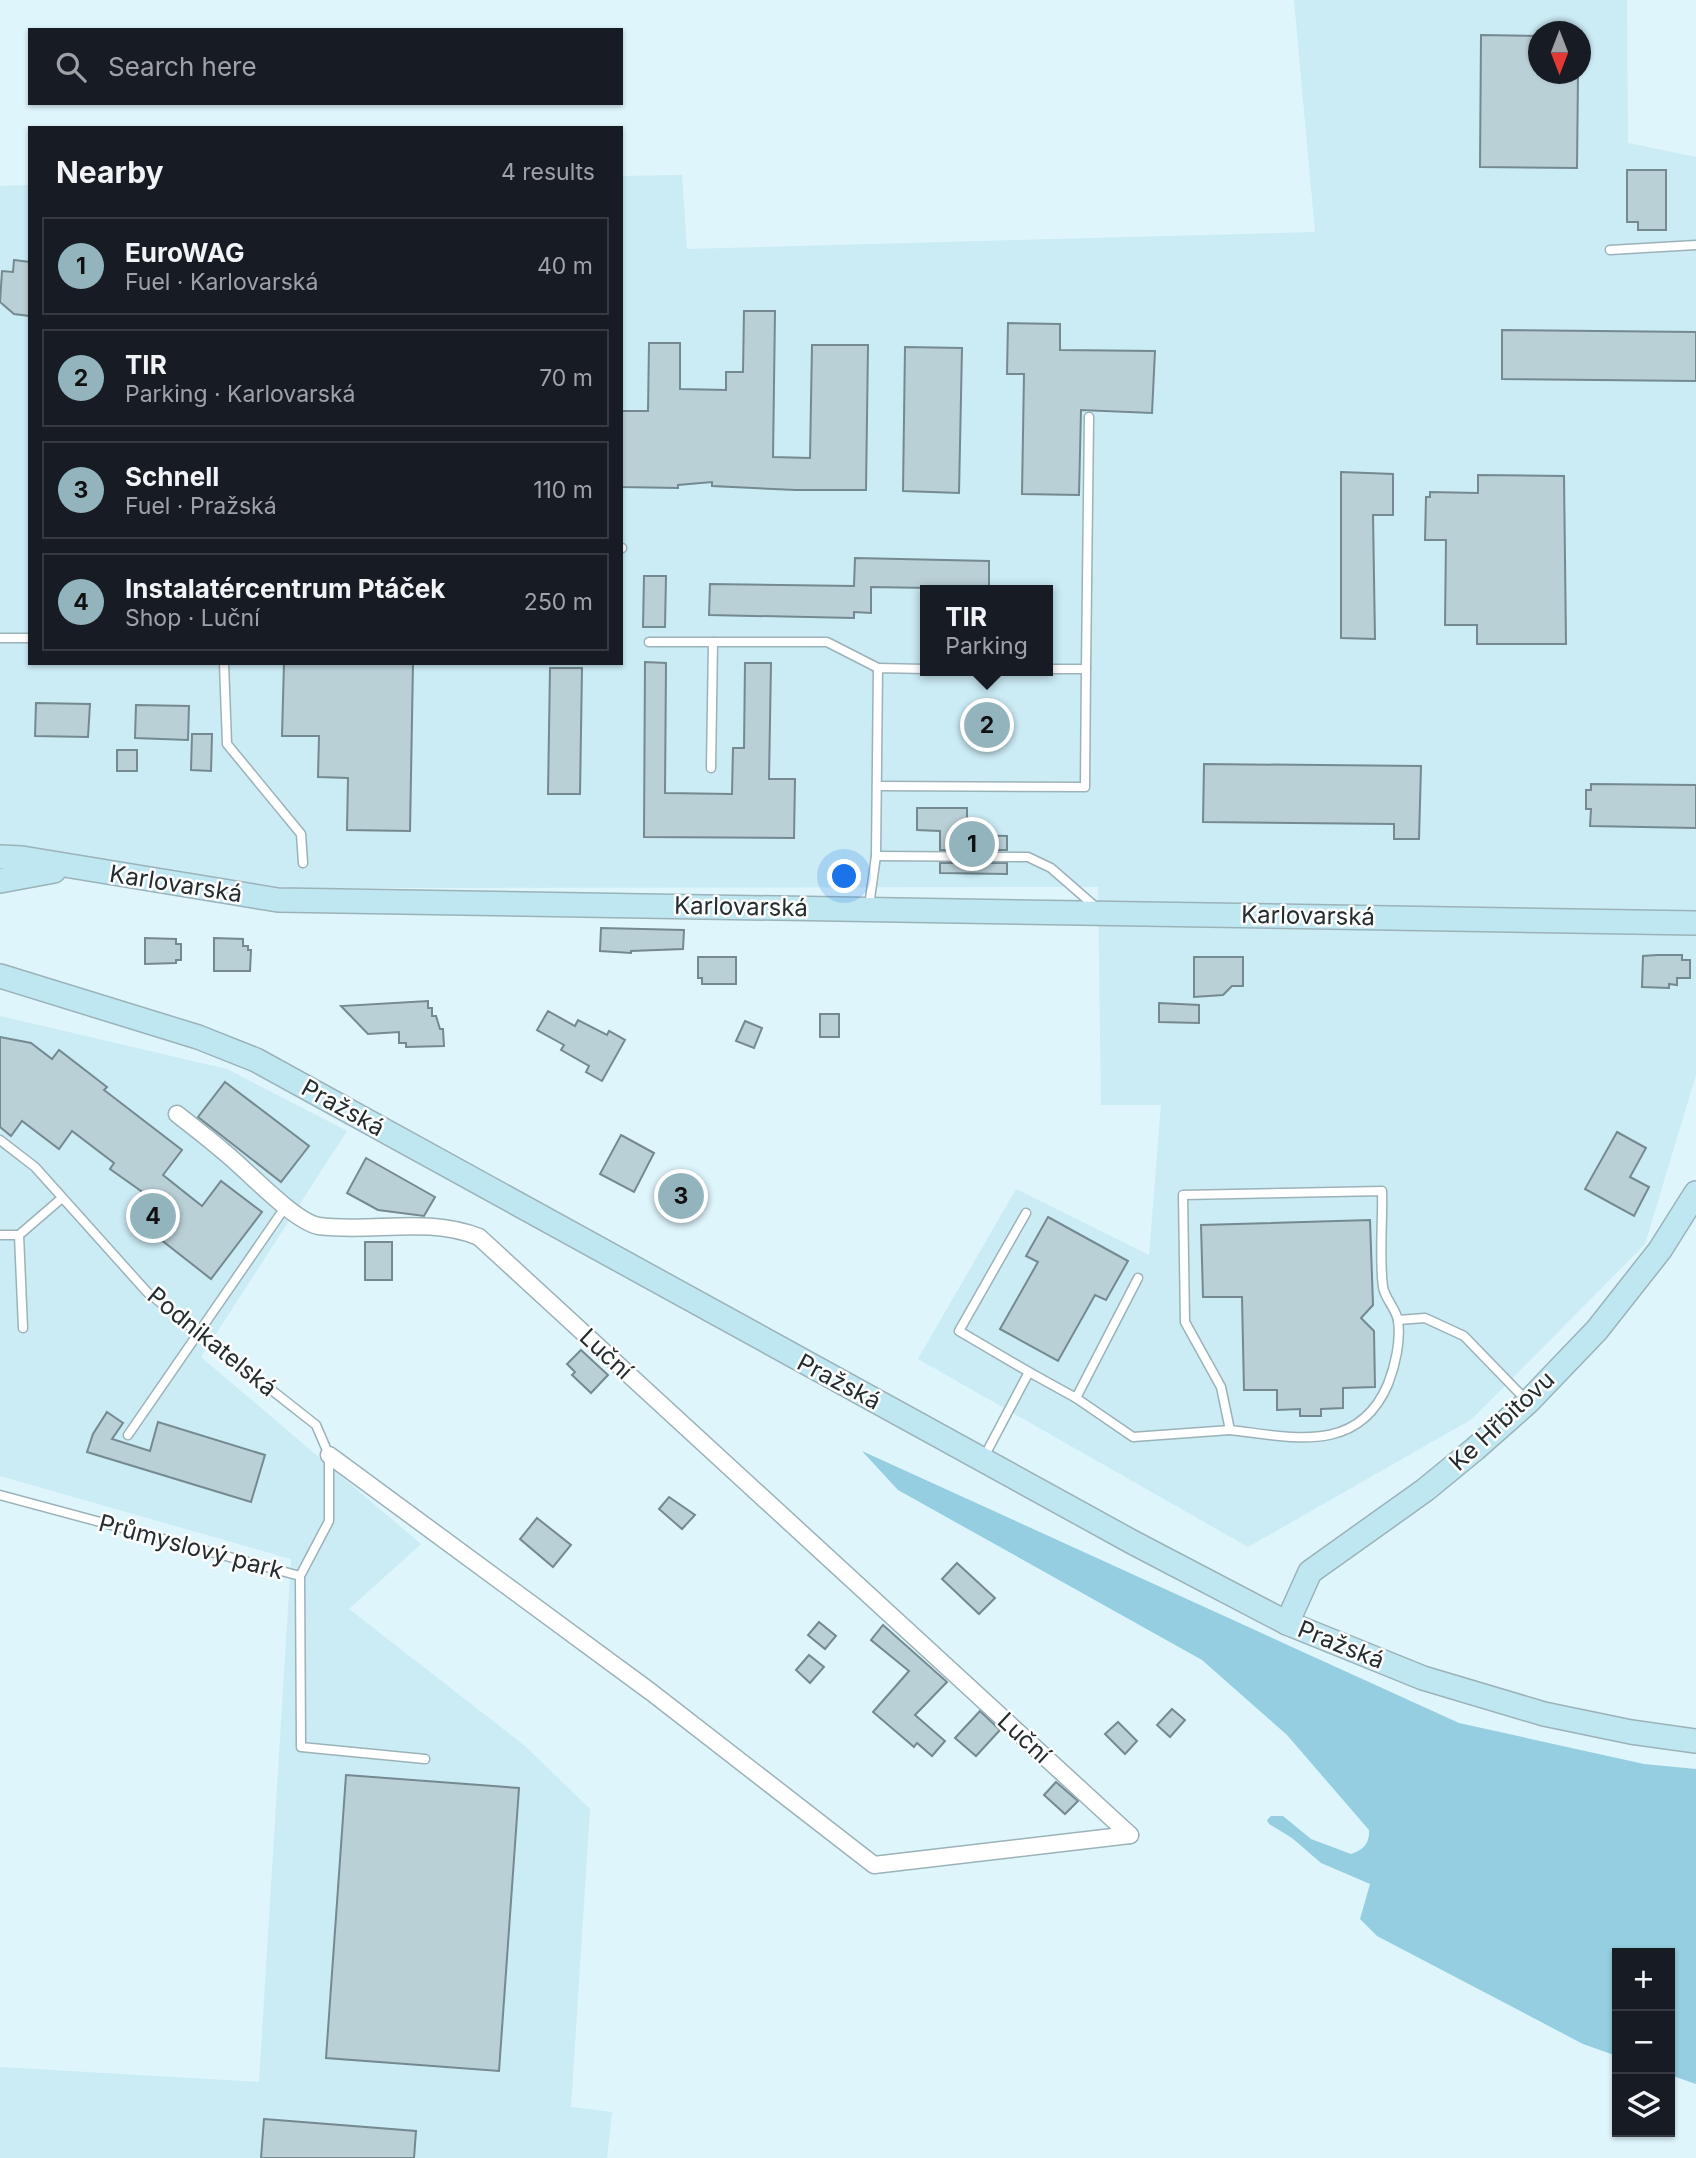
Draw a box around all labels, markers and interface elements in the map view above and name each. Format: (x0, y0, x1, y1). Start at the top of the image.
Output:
north arrow (1528, 21, 1591, 84)
search box (28, 28, 623, 105)
icon: search (52, 48, 90, 86)
text: Search here (108, 51, 257, 82)
text: Nearby (56, 154, 164, 190)
text: 4 results (501, 158, 595, 186)
text: EuroWAG (125, 237, 245, 268)
text: 1 (76, 252, 86, 280)
text: 40 m (537, 252, 593, 280)
text: Fuel · Karlovarská (125, 268, 318, 296)
text: TIR (125, 349, 167, 380)
text: 2 (74, 364, 88, 392)
text: 70 m (539, 364, 593, 392)
text: Parking · Karlovarská (125, 380, 355, 408)
text: Schnell (125, 461, 219, 492)
text: 3 (74, 476, 88, 504)
text: 110 m (533, 476, 593, 504)
text: Fuel · Pražská (125, 492, 277, 520)
text: Instalatércentrum Ptáček (125, 573, 445, 604)
popup (920, 585, 1053, 676)
text: 4 (73, 588, 89, 616)
text: 250 m (524, 588, 593, 616)
text: TIR (945, 601, 987, 632)
text: Shop · Luční (125, 604, 260, 632)
text: Parking (945, 632, 1028, 660)
pin: 2 (964, 699, 1010, 751)
pin: 1 (949, 818, 995, 870)
street label: Karlovarská (108, 859, 244, 908)
your location (827, 859, 861, 893)
street label: Karlovarská (674, 891, 808, 922)
street label: Karlovarská (1241, 900, 1375, 931)
street label: Pražská (297, 1073, 390, 1142)
pin: 3 (658, 1170, 704, 1222)
pin: 4 (130, 1190, 176, 1242)
street label: Podnikatelská (142, 1281, 283, 1402)
street label: Luční (574, 1322, 639, 1385)
street label: Pražská (793, 1348, 886, 1416)
street label: Ke Hřbitovu (1443, 1365, 1560, 1477)
street label: Průmyslový park (96, 1508, 287, 1585)
street label: Pražská (1294, 1614, 1389, 1675)
street label: Luční (992, 1706, 1057, 1769)
map controls (1612, 1948, 1675, 2137)
button: + (1612, 1948, 1675, 2011)
button: − (1612, 2011, 1675, 2074)
button: layers (1612, 2074, 1675, 2137)

